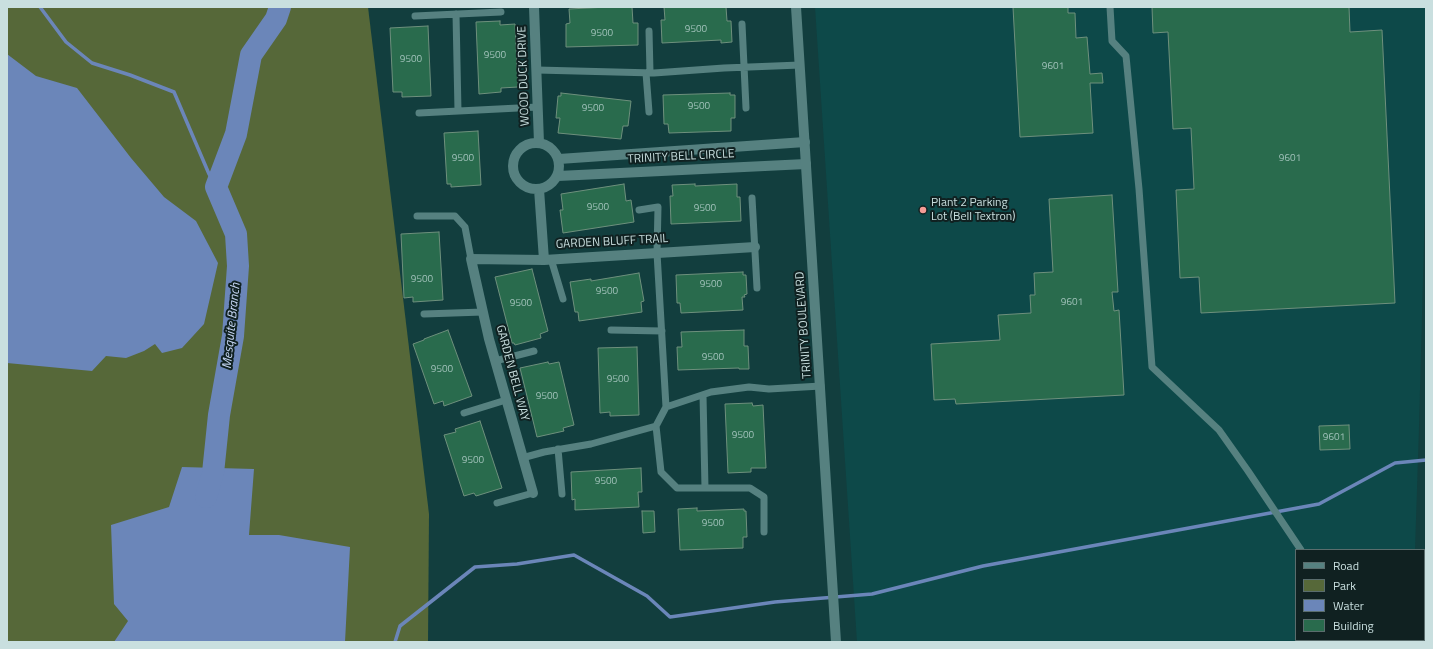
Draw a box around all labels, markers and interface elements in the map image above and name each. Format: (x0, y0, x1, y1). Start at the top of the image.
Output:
house number: 9500 (685, 24, 707, 36)
street label: WOOD DUCK DRIVE (515, 26, 533, 126)
house number: 9500 (591, 28, 613, 40)
house number: 9500 (484, 50, 506, 62)
house number: 9500 (400, 54, 422, 66)
house number: 9601 (1042, 61, 1064, 73)
house number: 9500 (688, 101, 710, 113)
house number: 9500 (582, 103, 604, 115)
street label: TRINITY BELL CIRCLE (627, 147, 735, 167)
house number: 9500 (452, 153, 474, 165)
house number: 9601 (1279, 153, 1301, 165)
place label: Plant 2 Parking Lot (Bell Textron) (931, 196, 1015, 224)
house number: 9500 (587, 202, 609, 214)
house number: 9500 (694, 203, 716, 215)
marker: Plant 2 Parking Lot (Bell Textron) (918, 205, 928, 215)
street label: GARDEN BLUFF TRAIL (555, 232, 669, 252)
street label: TRINITY BOULEVARD (793, 271, 815, 379)
house number: 9500 (411, 274, 433, 286)
house number: 9500 (700, 279, 722, 291)
water label: Mesquite Branch (220, 282, 244, 370)
house number: 9500 (596, 286, 618, 298)
house number: 9601 (1061, 297, 1083, 309)
house number: 9500 (510, 298, 532, 310)
street label: GARDEN BELL WAY (492, 324, 532, 422)
house number: 9500 (702, 352, 724, 364)
house number: 9500 (431, 364, 453, 376)
house number: 9500 (607, 374, 629, 386)
house number: 9500 (536, 391, 558, 403)
house number: 9500 (732, 430, 754, 442)
house number: 9601 (1323, 432, 1345, 444)
house number: 9500 (462, 455, 484, 467)
house number: 9500 (595, 476, 617, 488)
house number: 9500 (702, 518, 724, 530)
legend (1295, 549, 1425, 641)
text: Road (1333, 556, 1359, 575)
text: Park (1333, 576, 1356, 595)
text: Water (1333, 596, 1364, 615)
text: Building (1333, 616, 1374, 635)

